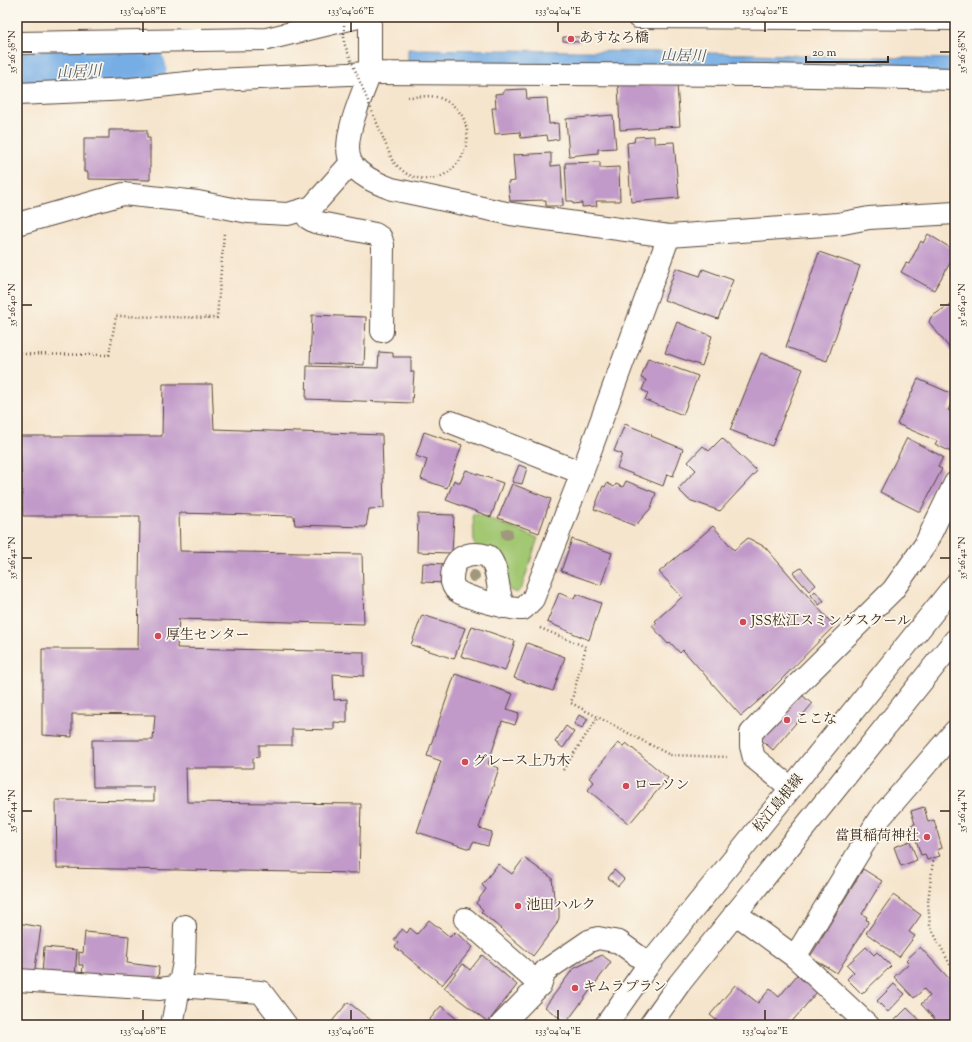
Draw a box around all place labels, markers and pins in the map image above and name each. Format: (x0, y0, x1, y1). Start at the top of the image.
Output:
place label: あすなろ橋 (579, 29, 649, 49)
marker: あすなろ橋 (566, 34, 576, 44)
place label: JSS松江スミングスクール (750, 612, 911, 632)
marker: JSS松江スミングスクール (738, 617, 748, 627)
place label: 厚生センター (166, 626, 249, 646)
marker: 厚生センター (153, 631, 163, 641)
place label: ここな (795, 710, 837, 730)
marker: ここな (782, 715, 792, 725)
place label: グレース上乃木 (473, 752, 570, 772)
marker: グレース上乃木 (460, 757, 470, 767)
place label: ローソン (634, 776, 689, 796)
marker: ローソン (621, 781, 631, 791)
place label: 當貫稲荷神社 (835, 827, 919, 847)
marker: 當貫稲荷神社 (922, 832, 932, 842)
place label: 池田ハルク (526, 896, 596, 916)
marker: 池田ハルク (513, 901, 523, 911)
place label: キムラプラン (583, 978, 667, 998)
marker: キムラプラン (570, 983, 580, 993)

